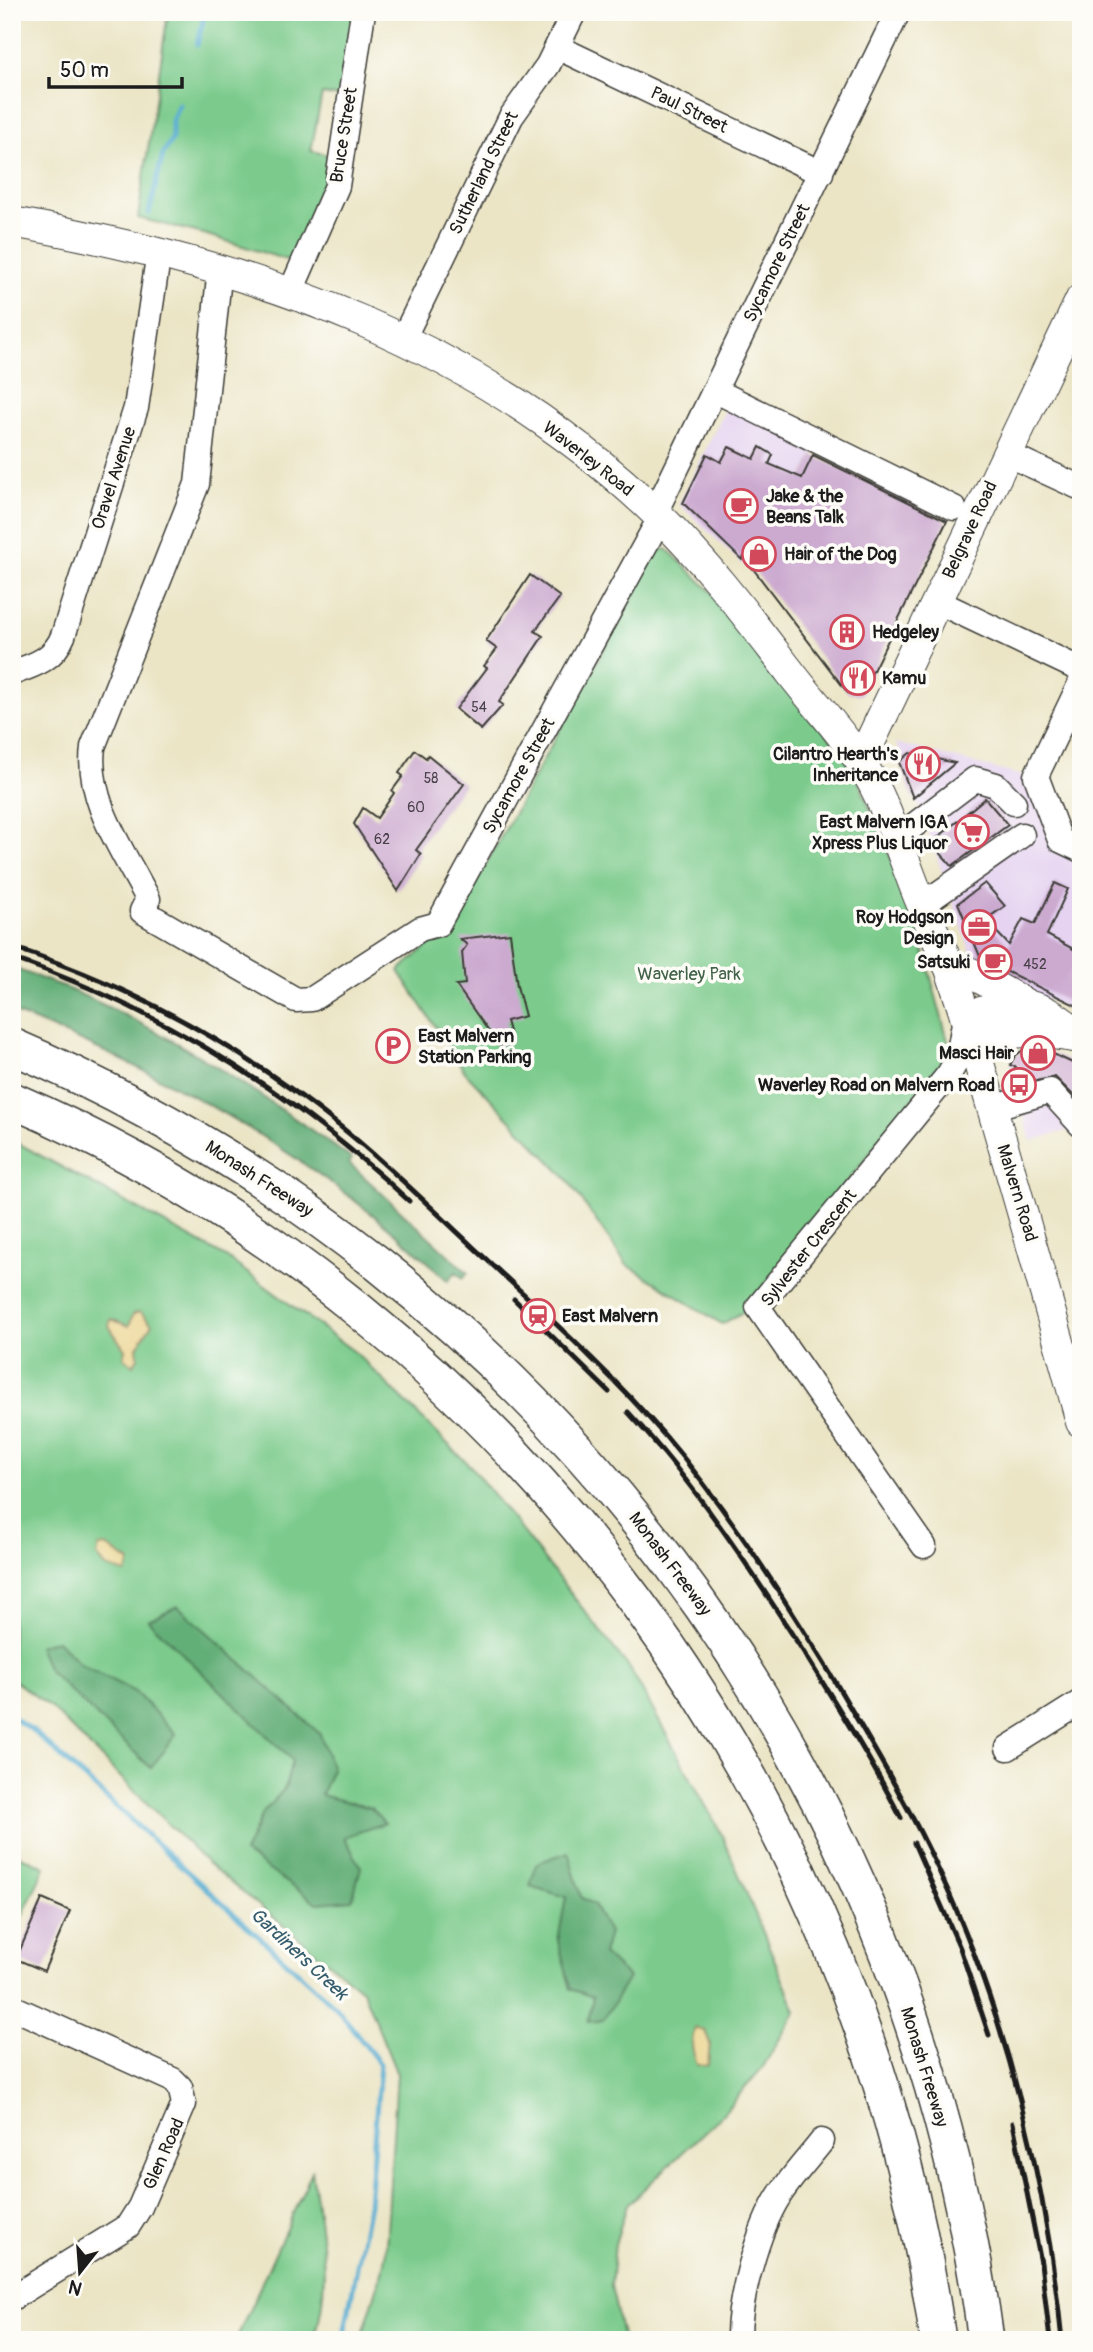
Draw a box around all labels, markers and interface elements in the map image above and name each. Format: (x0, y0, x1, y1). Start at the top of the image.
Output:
scale bar (49, 46, 182, 90)
text: 50 m (60, 57, 109, 84)
street label: Paul Street (647, 81, 732, 139)
street label: Bruce Street (325, 85, 363, 184)
street label: Sutherland Street (444, 107, 524, 238)
street label: Sycamore Street (738, 199, 816, 326)
street label: Waverley Road (538, 416, 638, 502)
street label: Oravel Avenue (87, 424, 141, 532)
street label: Belgrave Road (937, 477, 1003, 583)
place label: Jake & the Beans Talk (766, 485, 844, 529)
cafe icon: Jake & the Beans Talk (722, 487, 760, 525)
shop icon: Hair of the Dog (740, 535, 778, 573)
place label: Hair of the Dog (784, 543, 897, 566)
building icon: Hedgeley (828, 613, 866, 651)
place label: Hedgeley (872, 621, 939, 644)
restaurant icon: Kamu (839, 659, 877, 697)
place label: Kamu (882, 667, 926, 690)
house number: 54 (471, 699, 487, 716)
street label: Sycamore Street (478, 713, 561, 838)
place label: Cilantro Hearth's Inheritance (773, 743, 899, 787)
restaurant icon: Cilantro Hearth's Inheritance (904, 745, 942, 783)
house number: 58 (424, 770, 438, 787)
house number: 60 (407, 799, 425, 816)
place label: East Malvern IGA Xpress Plus Liquor (812, 811, 949, 855)
supermarket icon: East Malvern IGA Xpress Plus Liquor (953, 813, 991, 851)
house number: 62 (374, 831, 390, 848)
place label: Roy Hodgson Design (856, 906, 954, 950)
office icon: Roy Hodgson Design (960, 908, 998, 946)
cafe icon: Satsuki (976, 943, 1014, 981)
place label: Satsuki (917, 951, 970, 974)
house number: 452 (1023, 956, 1047, 973)
park label: Waverley Park (637, 963, 741, 986)
place label: East Malvern Station Parking (418, 1025, 531, 1069)
parking icon: East Malvern Station Parking (374, 1027, 412, 1065)
shop icon: Masci Hair (1019, 1034, 1057, 1072)
place label: Masci Hair (939, 1042, 1015, 1065)
bus stop icon: Waverley Road on Malvern Road (1000, 1066, 1038, 1104)
place label: Waverley Road on Malvern Road (758, 1074, 995, 1097)
street label: Monash Freeway (201, 1136, 318, 1223)
street label: Malvern Road (991, 1142, 1043, 1244)
street label: Sylvester Crescent (756, 1184, 863, 1311)
station icon: East Malvern (519, 1297, 557, 1335)
place label: East Malvern (562, 1305, 658, 1328)
street label: Monash Freeway (623, 1507, 717, 1621)
water label: Gardiners Creek (245, 1903, 354, 2007)
street label: Monash Freeway (895, 2004, 953, 2130)
street label: Glen Road (138, 2115, 190, 2193)
north arrow (46, 2236, 116, 2306)
text: N (66, 2274, 85, 2301)

